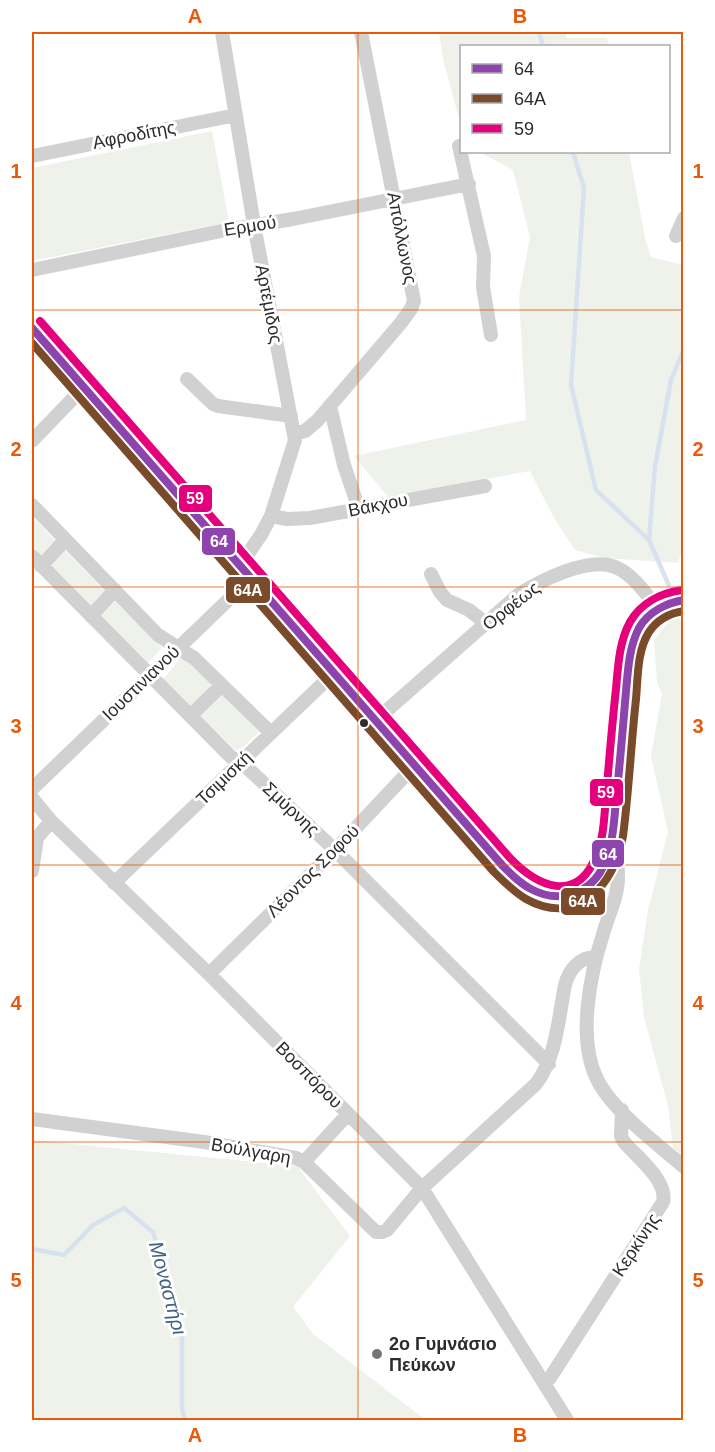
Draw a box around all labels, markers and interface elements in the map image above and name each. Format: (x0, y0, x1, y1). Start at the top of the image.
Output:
text: A (188, 5, 202, 27)
text: B (513, 5, 527, 27)
legend (460, 45, 670, 153)
text: 64 (514, 59, 534, 79)
text: 64Α (514, 89, 546, 109)
street label: Αφροδίτης (91, 117, 177, 153)
text: 59 (514, 119, 534, 139)
text: 1 (10, 160, 22, 182)
text: 1 (692, 160, 704, 182)
street label: Απόλλωνος (383, 190, 421, 286)
street label: Ερμού (223, 212, 277, 240)
street label: Αρτέμιδος (252, 263, 287, 346)
text: 2 (10, 438, 22, 460)
text: 2 (692, 438, 704, 460)
line badge: 59 (178, 484, 213, 513)
street label: Βάκχου (347, 489, 409, 521)
text: 59 (186, 490, 204, 507)
line badge: 64 (201, 527, 236, 556)
text: 64 (210, 533, 228, 550)
line badge: 64Α (225, 576, 271, 604)
street label: Ορφέως (479, 577, 544, 634)
text: 64Α (233, 582, 263, 599)
street label: Ιουστινιανού (98, 641, 184, 725)
text: 3 (10, 715, 22, 737)
text: 3 (692, 715, 704, 737)
unlabelled marker (358, 717, 370, 729)
street label: Τσιμισκή (192, 747, 256, 809)
street label: Σμύρνης (259, 778, 323, 840)
line badge: 59 (589, 778, 624, 807)
text: 59 (597, 784, 615, 801)
street label: Λέοντος Σοφού (263, 821, 363, 921)
line badge: 64 (591, 839, 625, 868)
text: 64 (599, 846, 617, 863)
line badge: 64Α (560, 887, 606, 916)
text: 64Α (568, 893, 598, 910)
text: 4 (10, 992, 22, 1014)
text: 4 (692, 992, 704, 1014)
street label: Βοσπόρου (272, 1038, 346, 1112)
street label: Βούλγαρη (210, 1134, 292, 1168)
street label: Κερκίνης (608, 1210, 664, 1280)
water label: Μοναστήρι (145, 1239, 191, 1338)
text: 5 (10, 1269, 22, 1291)
text: 5 (692, 1269, 704, 1291)
place label: 2ο Γυμνάσιο Πεύκων (389, 1334, 497, 1375)
marker: 2ο Γυμνάσιο Πεύκων (370, 1347, 384, 1361)
text: A (188, 1424, 202, 1446)
text: B (513, 1424, 527, 1446)

